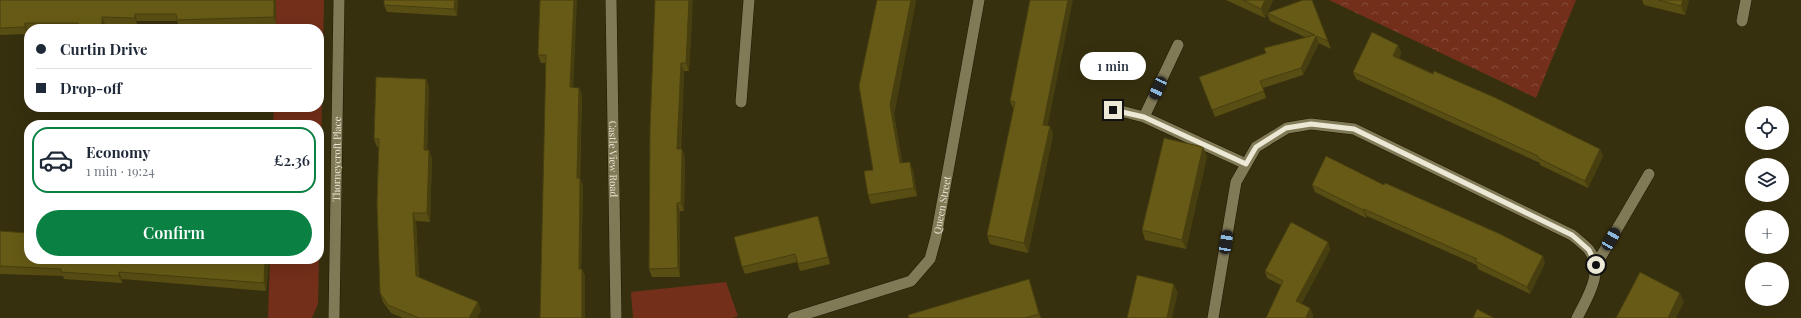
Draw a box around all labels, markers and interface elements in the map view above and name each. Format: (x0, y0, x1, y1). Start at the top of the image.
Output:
text: Curtin Drive (60, 39, 148, 59)
callout: 1 min (1080, 52, 1146, 80)
text: 1 min (1097, 57, 1129, 74)
car (1147, 75, 1169, 101)
text: Drop-off (60, 78, 122, 98)
route end (1104, 101, 1122, 119)
map controls (1745, 106, 1789, 306)
button: locate (1745, 106, 1789, 150)
street label: Thorneycroft Place (329, 116, 344, 202)
street label: Castle View Road (606, 121, 621, 198)
icon: car (38, 142, 74, 178)
text: Economy (86, 142, 150, 162)
text: £2.36 (274, 150, 310, 170)
button: layers (1745, 158, 1789, 202)
text: 1 min · 19:24 (86, 162, 155, 179)
street label: Queen Street (930, 174, 954, 235)
button: Confirm (36, 210, 312, 256)
button: + (1745, 210, 1789, 254)
car (1600, 226, 1622, 252)
car (1218, 229, 1234, 255)
route start (1587, 256, 1605, 274)
button: − (1745, 262, 1789, 306)

